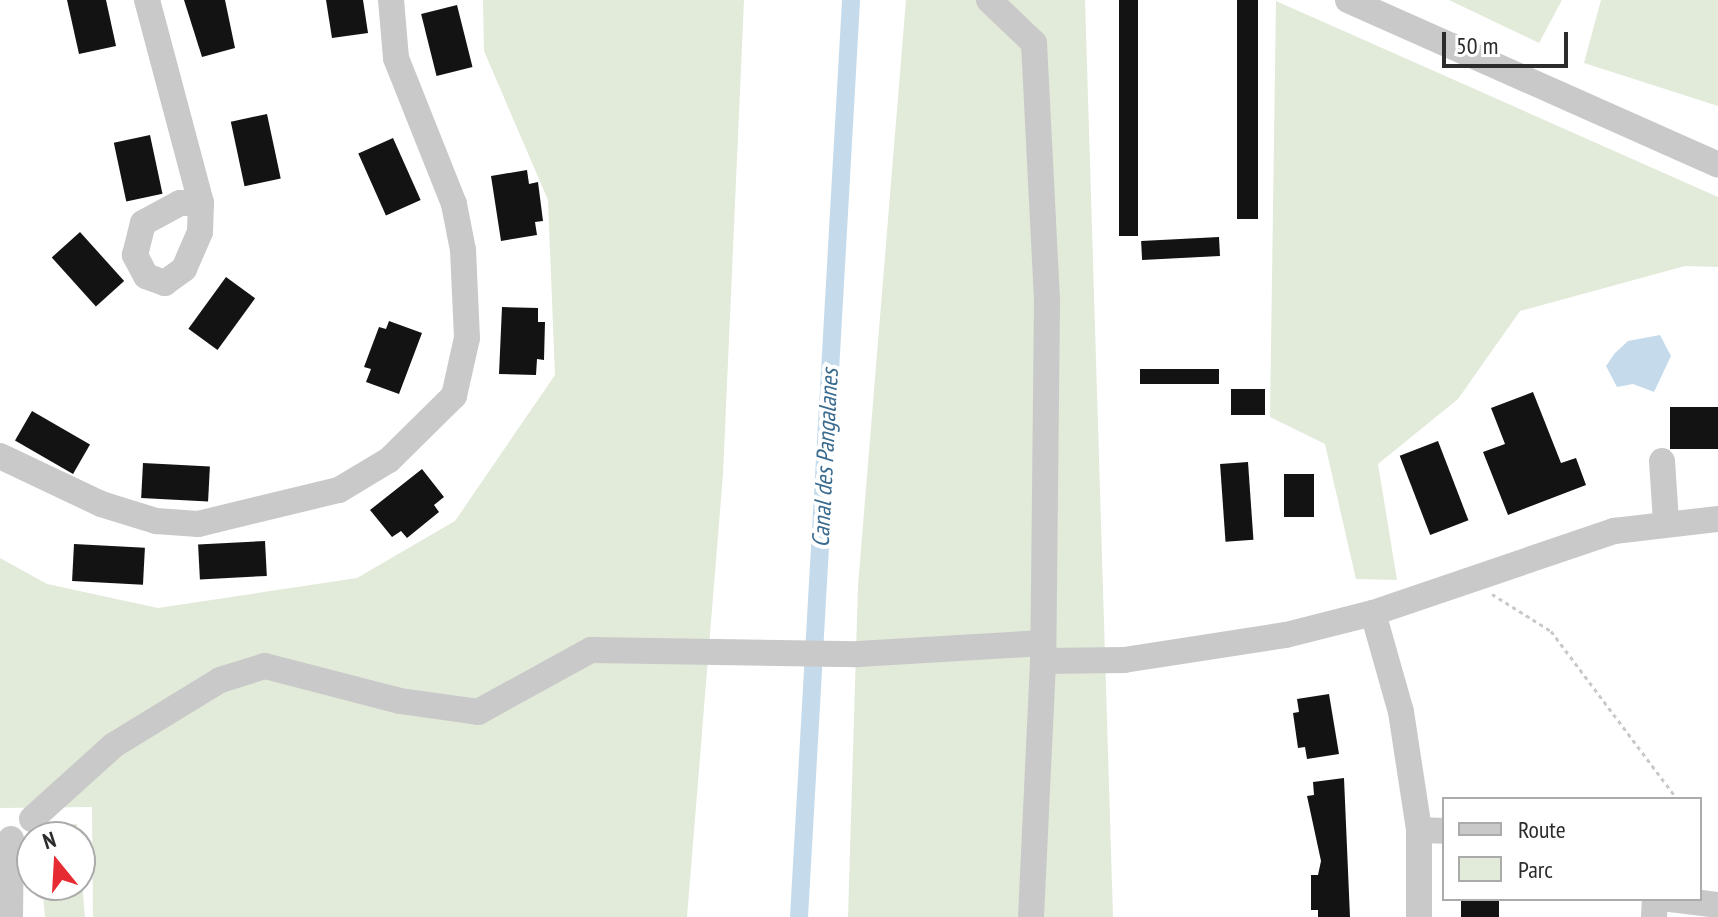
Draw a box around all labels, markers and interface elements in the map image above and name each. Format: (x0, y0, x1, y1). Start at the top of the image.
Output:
scale bar (1446, 16, 1572, 66)
text: 50 m (1456, 30, 1498, 61)
water label: Canal des Pangalanes (806, 368, 844, 548)
legend (1442, 797, 1702, 901)
text: Route (1518, 814, 1566, 845)
north arrow (16, 821, 96, 901)
text: N (39, 825, 59, 855)
text: Parc (1518, 854, 1553, 885)

